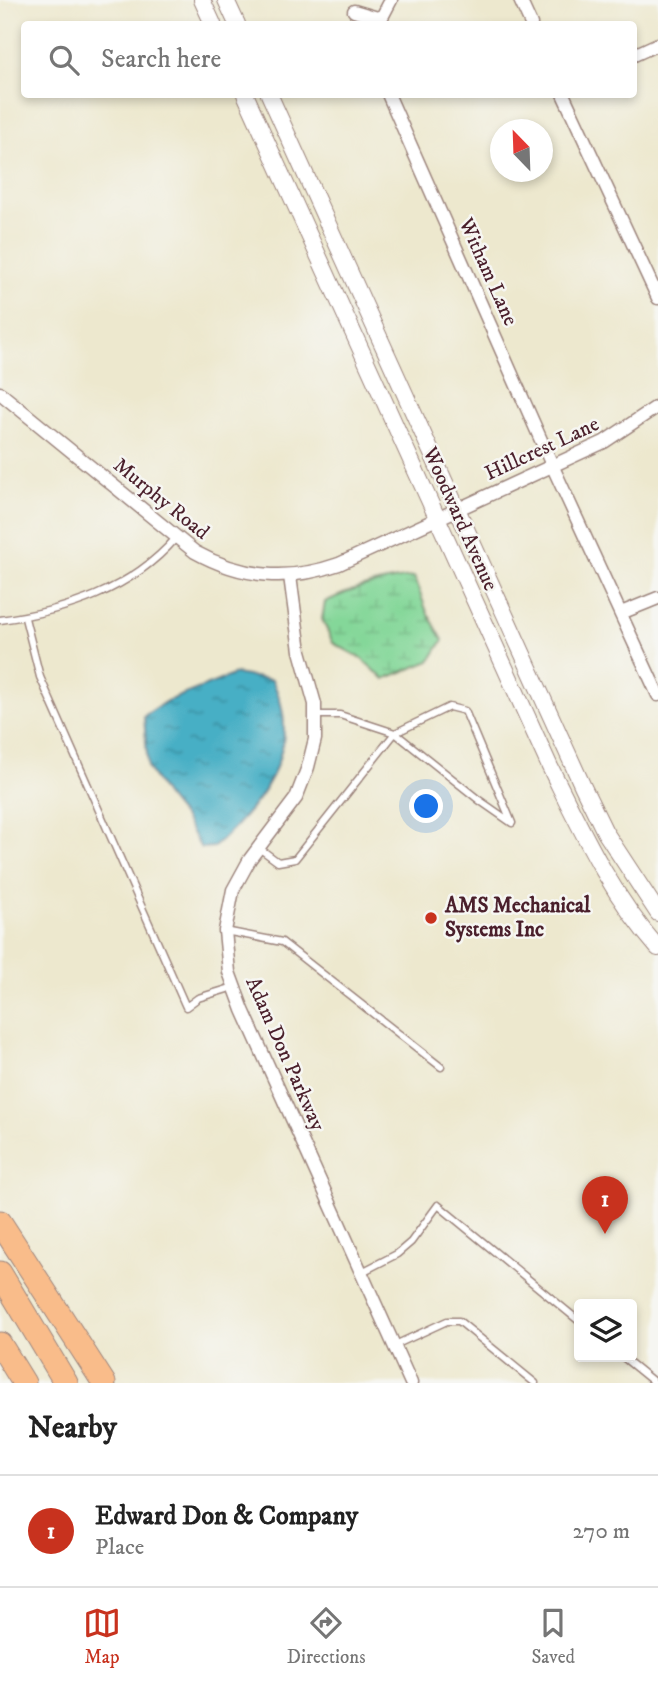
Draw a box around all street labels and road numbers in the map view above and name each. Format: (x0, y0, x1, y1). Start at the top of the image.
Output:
street label: Witham Lane (452, 213, 523, 330)
street label: Hillcrest Lane (481, 411, 604, 487)
street label: Woodward Avenue (416, 442, 503, 595)
street label: Murphy Road (108, 452, 215, 546)
street label: Adam Don Parkway (239, 973, 331, 1136)

